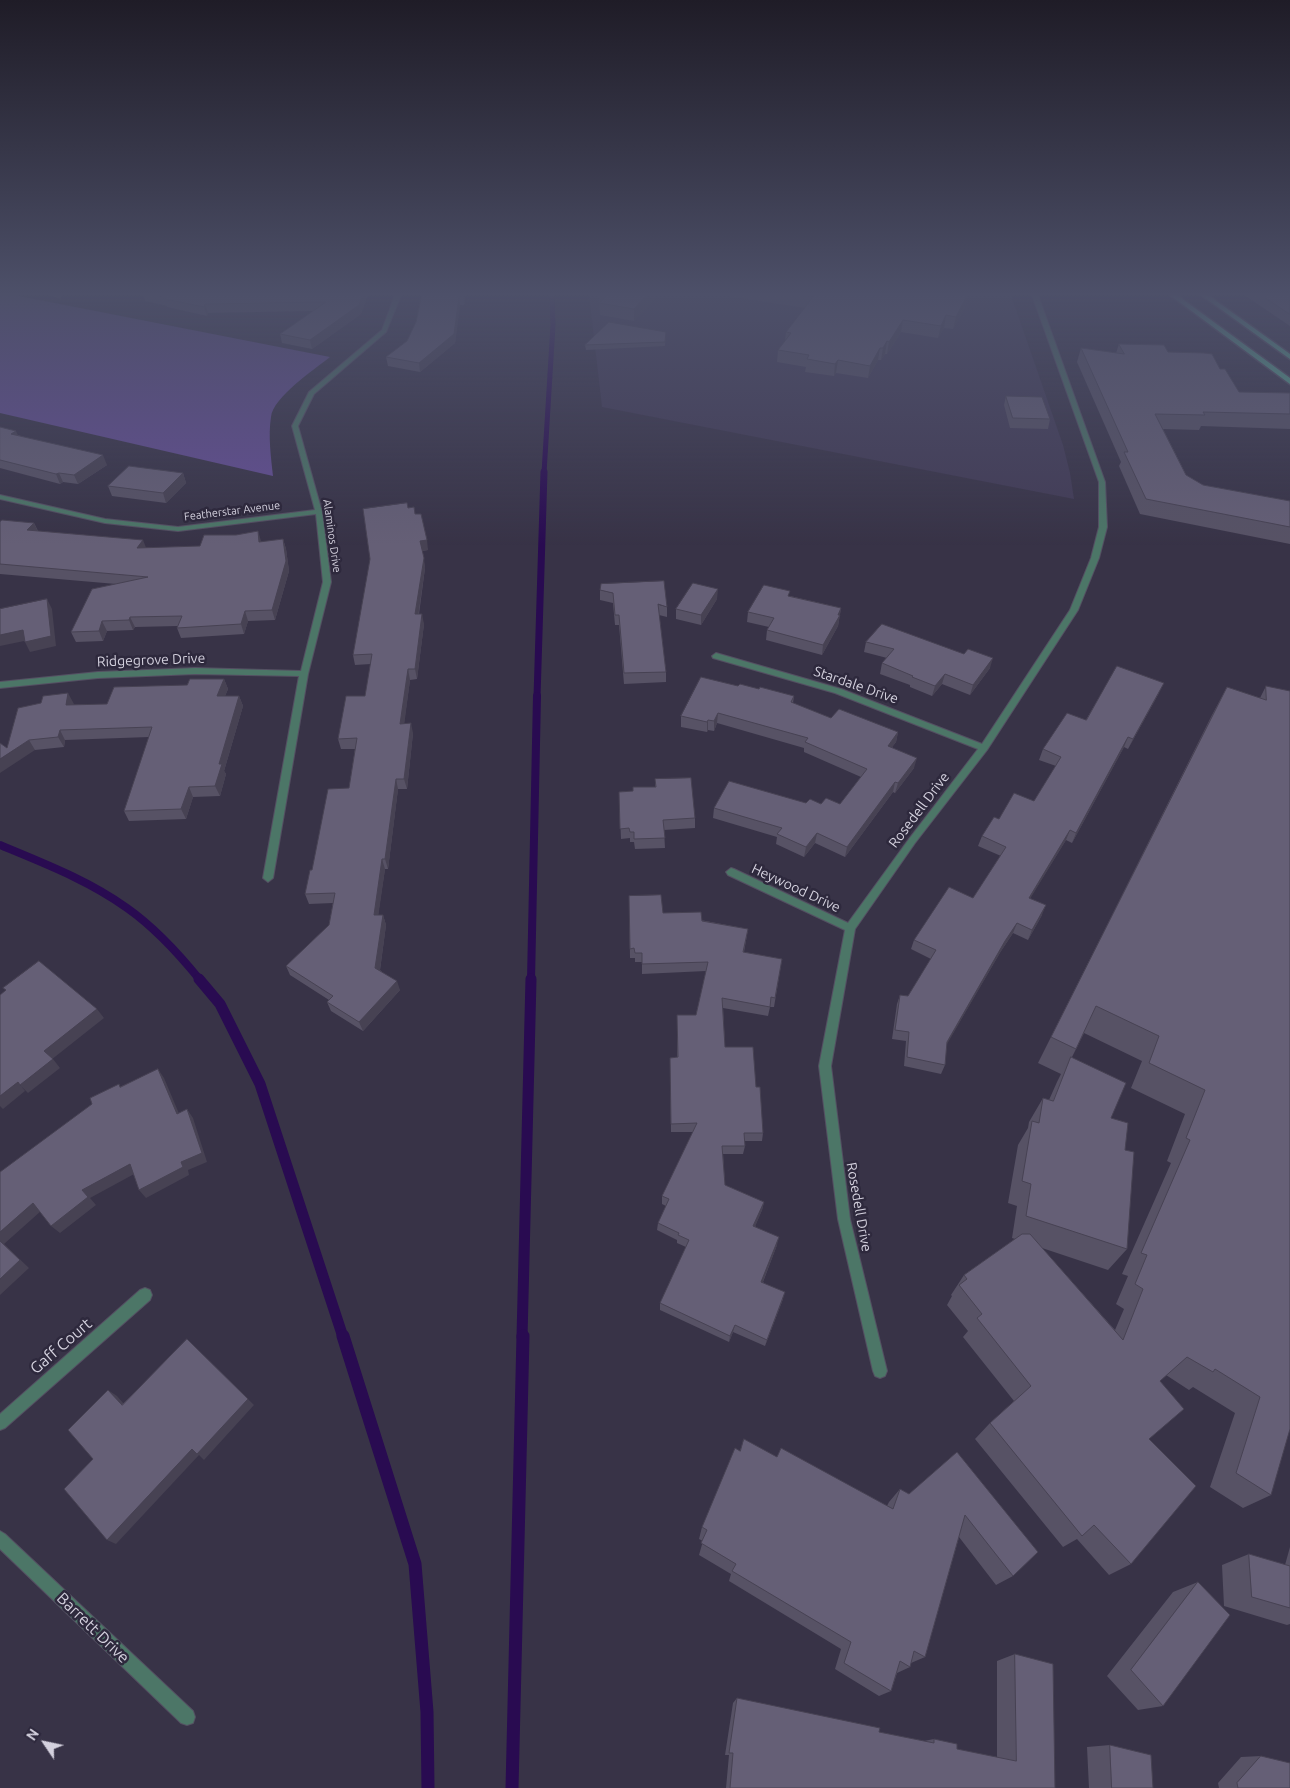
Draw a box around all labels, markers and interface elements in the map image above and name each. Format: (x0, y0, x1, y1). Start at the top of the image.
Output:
street label: Alaminos Drive (320, 498, 344, 574)
street label: Featherstar Avenue (183, 499, 281, 523)
street label: Ridgegrove Drive (97, 650, 205, 670)
street label: Stardale Drive (811, 663, 901, 707)
street label: Rosedell Drive (885, 769, 953, 851)
street label: Heywood Drive (749, 860, 843, 916)
street label: Rosedell Drive (843, 1161, 875, 1253)
street label: Gaff Court (26, 1314, 96, 1378)
street label: Barrett Drive (53, 1589, 133, 1667)
north arrow (20, 1718, 70, 1768)
text: N (23, 1726, 42, 1743)

